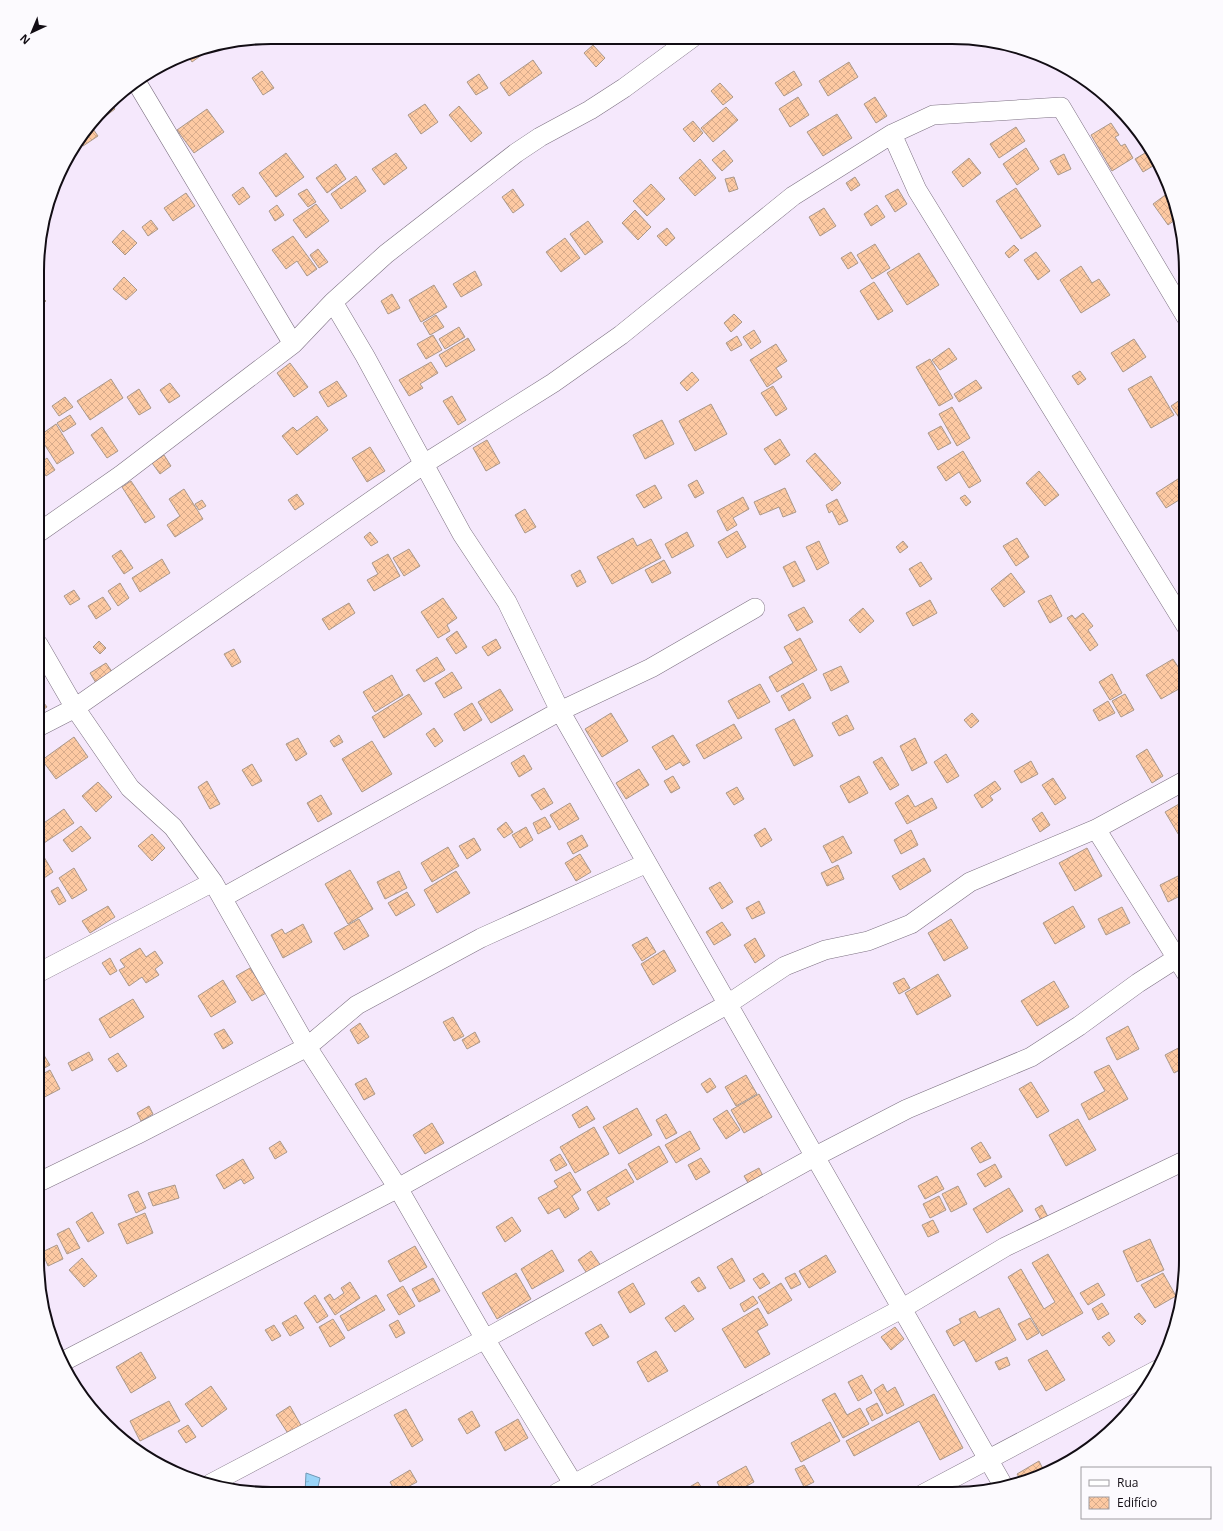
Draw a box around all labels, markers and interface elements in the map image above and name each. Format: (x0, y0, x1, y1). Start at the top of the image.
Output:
north arrow (12, 12, 52, 52)
text: N (16, 31, 33, 48)
legend (1081, 1467, 1211, 1519)
text: Rua (1117, 1474, 1138, 1491)
text: Edifício (1117, 1494, 1157, 1511)

